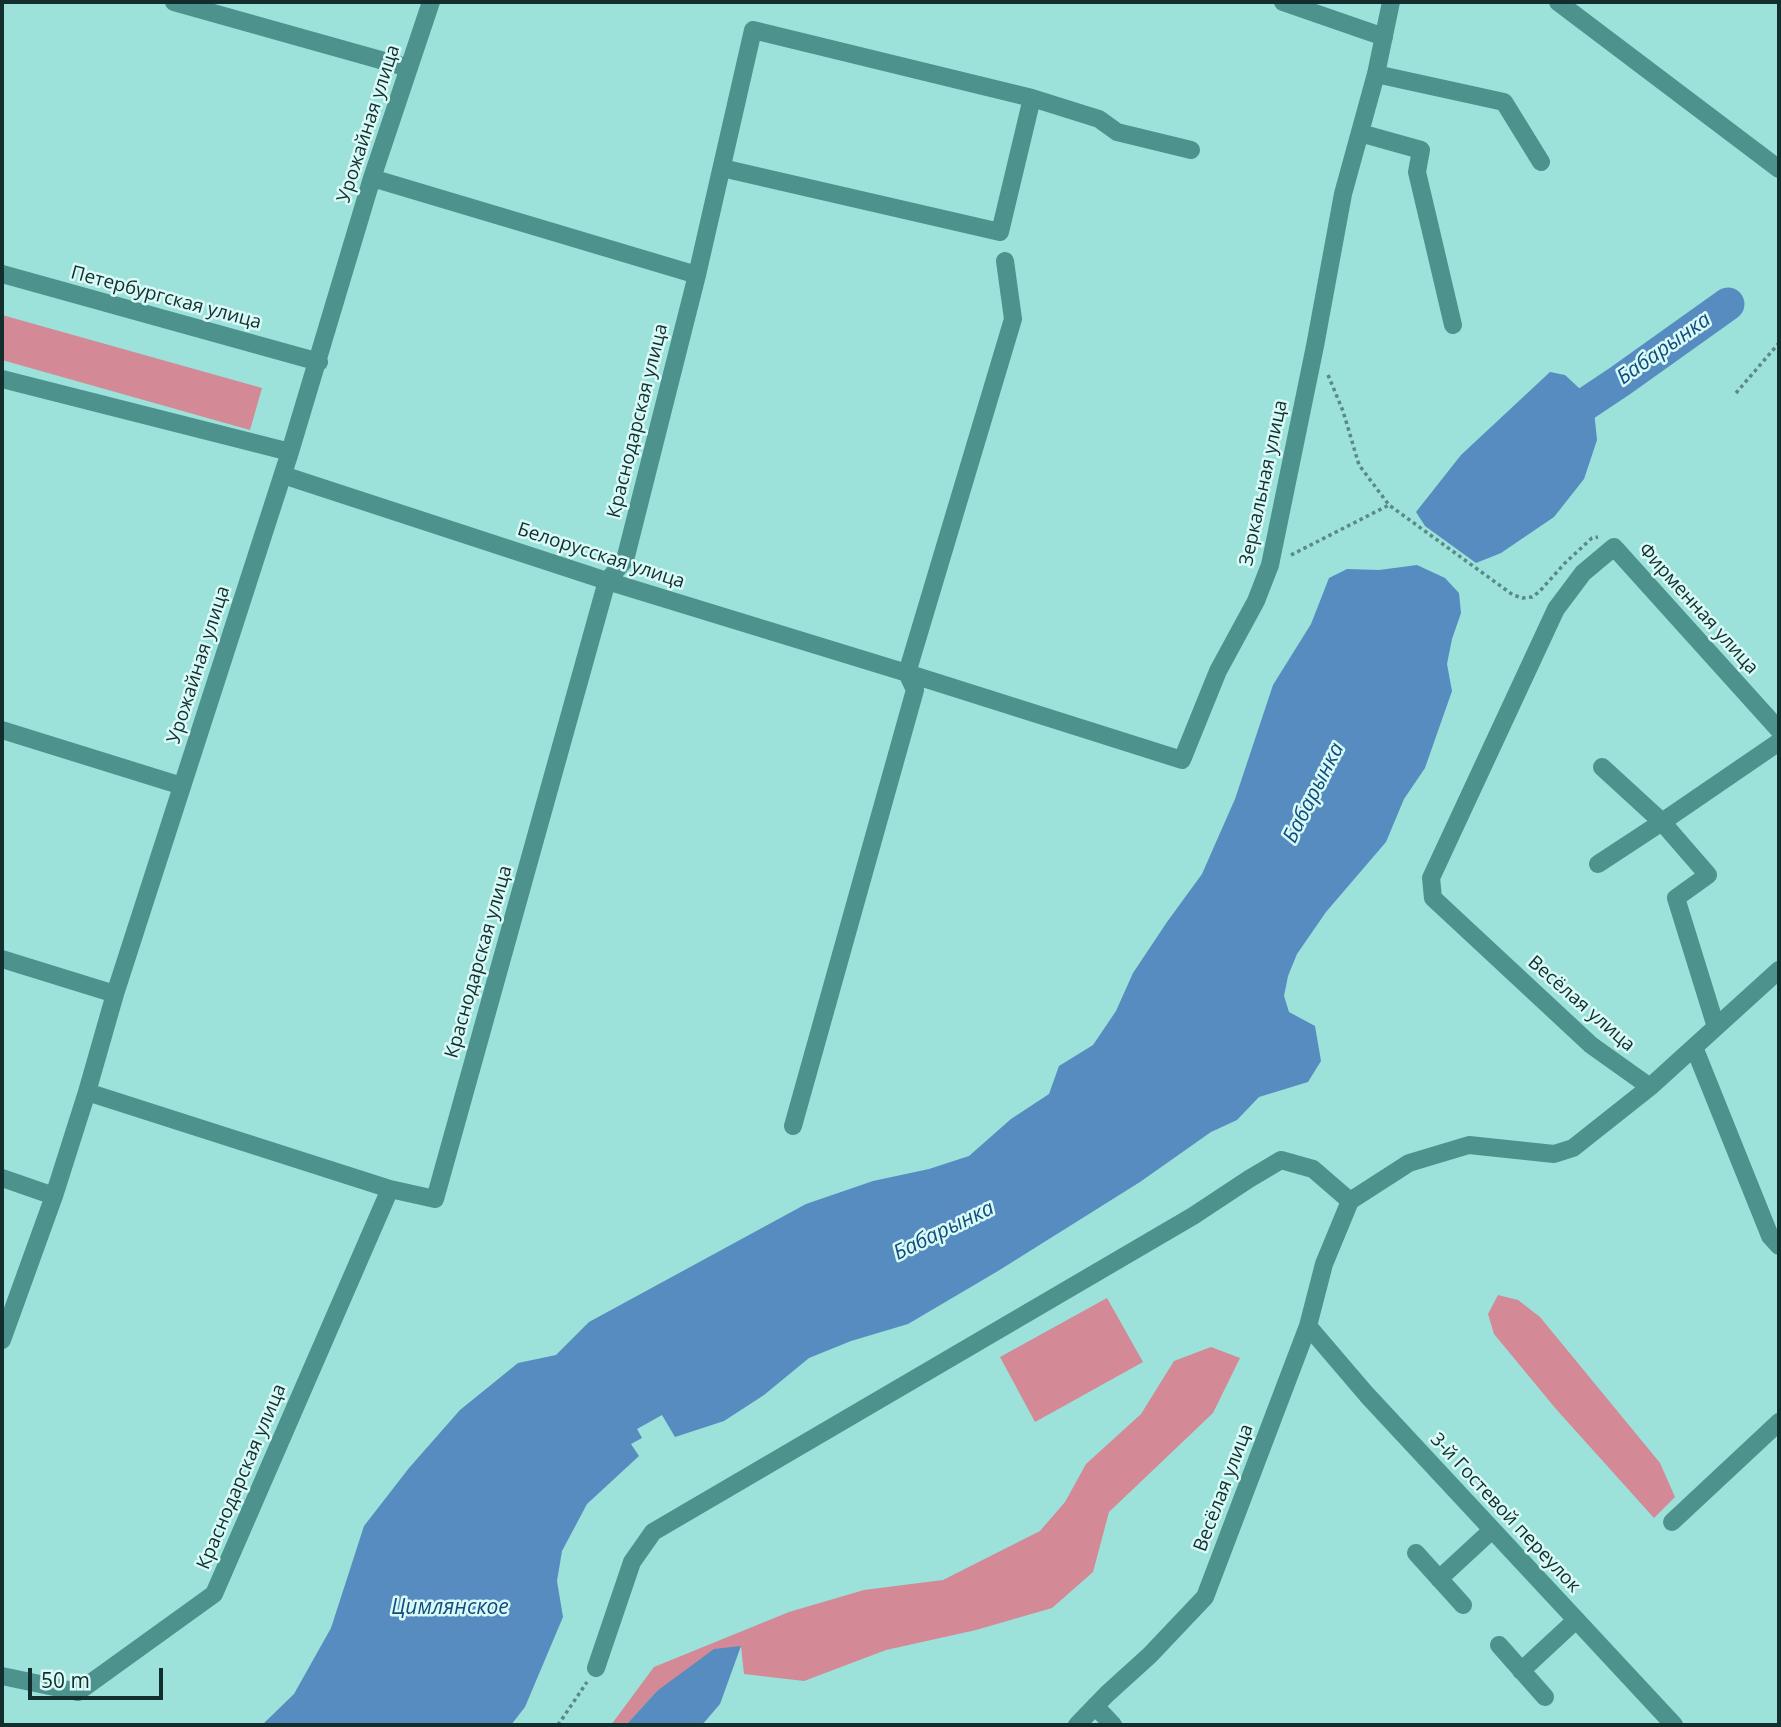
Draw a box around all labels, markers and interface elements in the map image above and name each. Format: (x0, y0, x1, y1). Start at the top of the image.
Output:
street label: Урожайная улица (333, 42, 405, 206)
street label: Петербургская улица (68, 262, 264, 334)
water label: Бабарынка (1612, 307, 1716, 391)
street label: Краснодарская улица (603, 322, 673, 520)
street label: Зеркальная улица (1235, 398, 1293, 568)
street label: Белорусская улица (514, 518, 688, 594)
street label: Фирменная улица (1633, 539, 1763, 679)
street label: Урожайная улица (163, 583, 235, 747)
water label: Бабарынка (1278, 739, 1350, 847)
street label: Краснодарская улица (441, 863, 517, 1061)
street label: Весёлая улица (1523, 951, 1639, 1057)
water label: Бабарынка (890, 1196, 998, 1266)
street label: Краснодарская улица (193, 1381, 291, 1573)
street label: Весёлая улица (1189, 1421, 1259, 1555)
street label: 3-й Гостевой переулок (1425, 1429, 1585, 1597)
water label: Цимлянское (391, 1595, 509, 1621)
scale bar (32, 1654, 166, 1698)
text: 50 m (41, 1666, 90, 1694)

